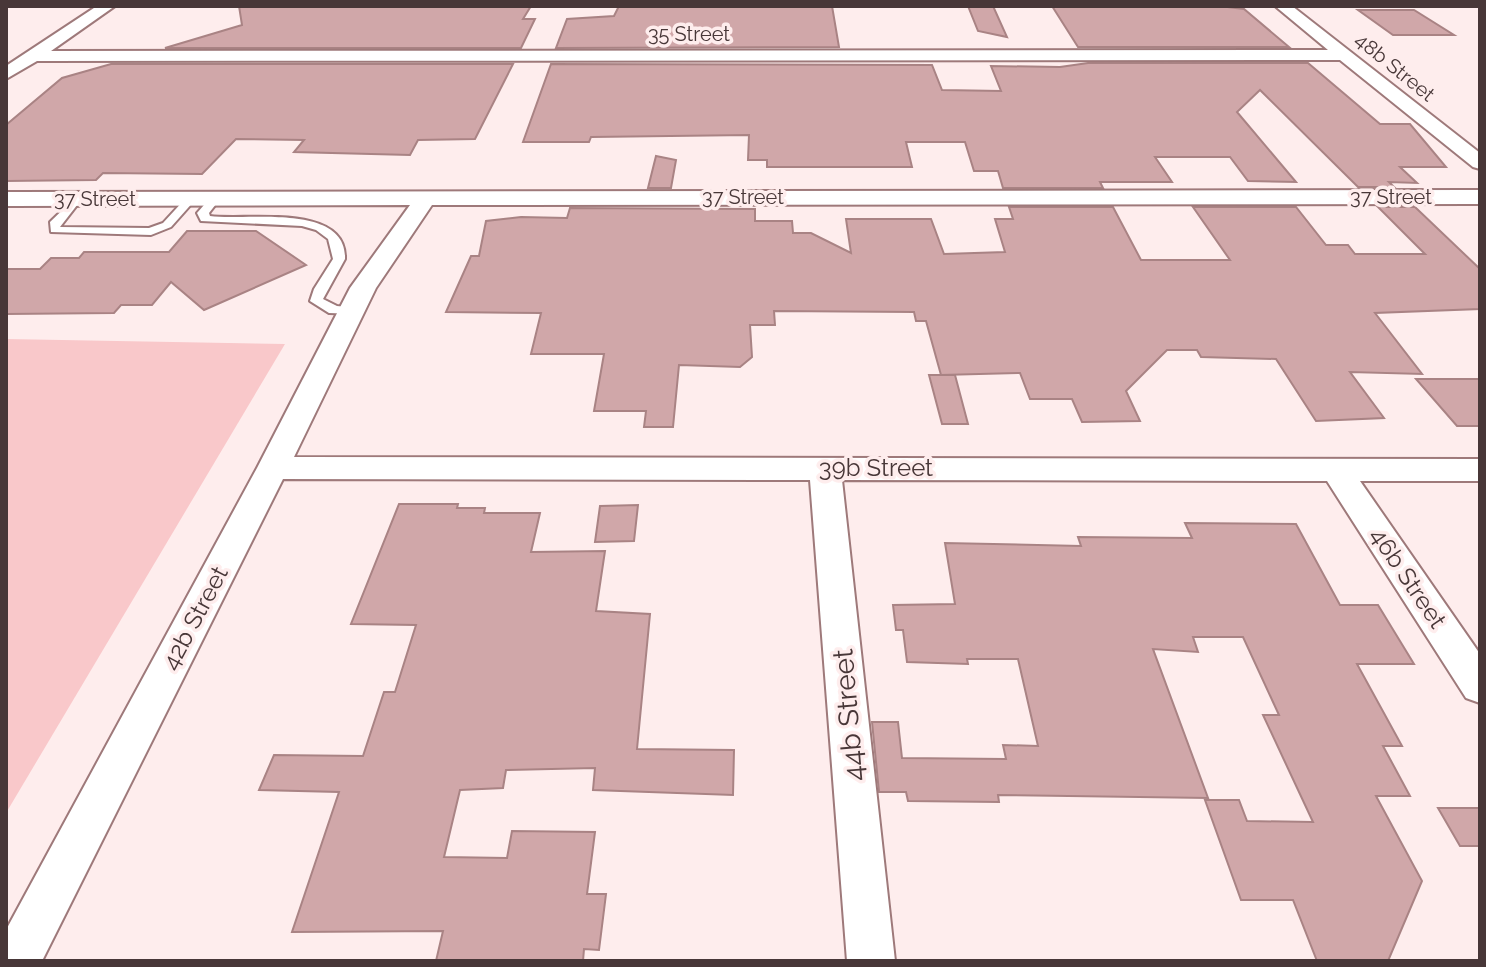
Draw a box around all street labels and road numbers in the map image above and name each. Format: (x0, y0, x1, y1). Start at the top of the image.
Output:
street label: 35 Street (648, 22, 730, 46)
street label: 48b Street (1350, 28, 1440, 107)
street label: 37 Street (702, 185, 784, 209)
street label: 37 Street (1350, 185, 1432, 209)
street label: 37 Street (54, 187, 136, 211)
street label: 39b Street (819, 453, 933, 482)
street label: 46b Street (1364, 522, 1453, 634)
street label: 42b Street (155, 561, 234, 674)
street label: 44b Street (826, 647, 871, 782)

